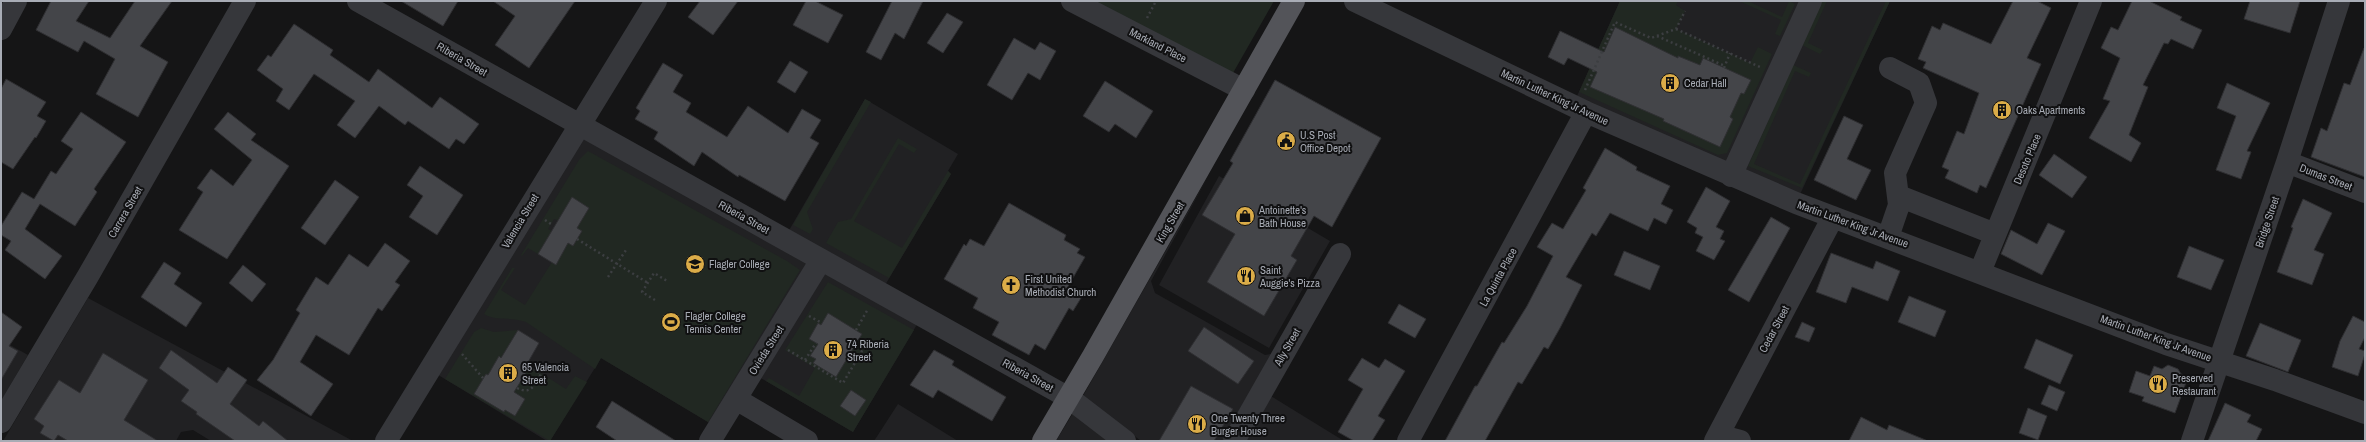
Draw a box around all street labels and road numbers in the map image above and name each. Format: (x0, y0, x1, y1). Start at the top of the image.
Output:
street label: Markland Place (1127, 25, 1189, 65)
street label: Riberia Street (434, 39, 490, 79)
street label: Martin Luther King Jr Avenue (1499, 66, 1611, 128)
street label: Desoto Place (2010, 132, 2044, 186)
street label: Dumas Street (2298, 161, 2355, 194)
street label: Carrera Street (105, 183, 146, 240)
street label: Valencia Street (498, 191, 542, 251)
street label: Bridge Street (2252, 194, 2282, 249)
street label: Riberia Street (716, 197, 772, 237)
street label: Martin Luther King Jr Avenue (1796, 197, 1910, 251)
street label: King Street (1153, 199, 1188, 245)
street label: La Quinta Place (1476, 245, 1520, 309)
street label: Cedar Street (1756, 303, 1792, 355)
street label: Martin Luther King Jr Avenue (2099, 311, 2213, 365)
street label: Ovieda Street (745, 322, 787, 377)
street label: Ally Street (1270, 325, 1304, 369)
street label: Riberia Street (1000, 355, 1056, 395)

